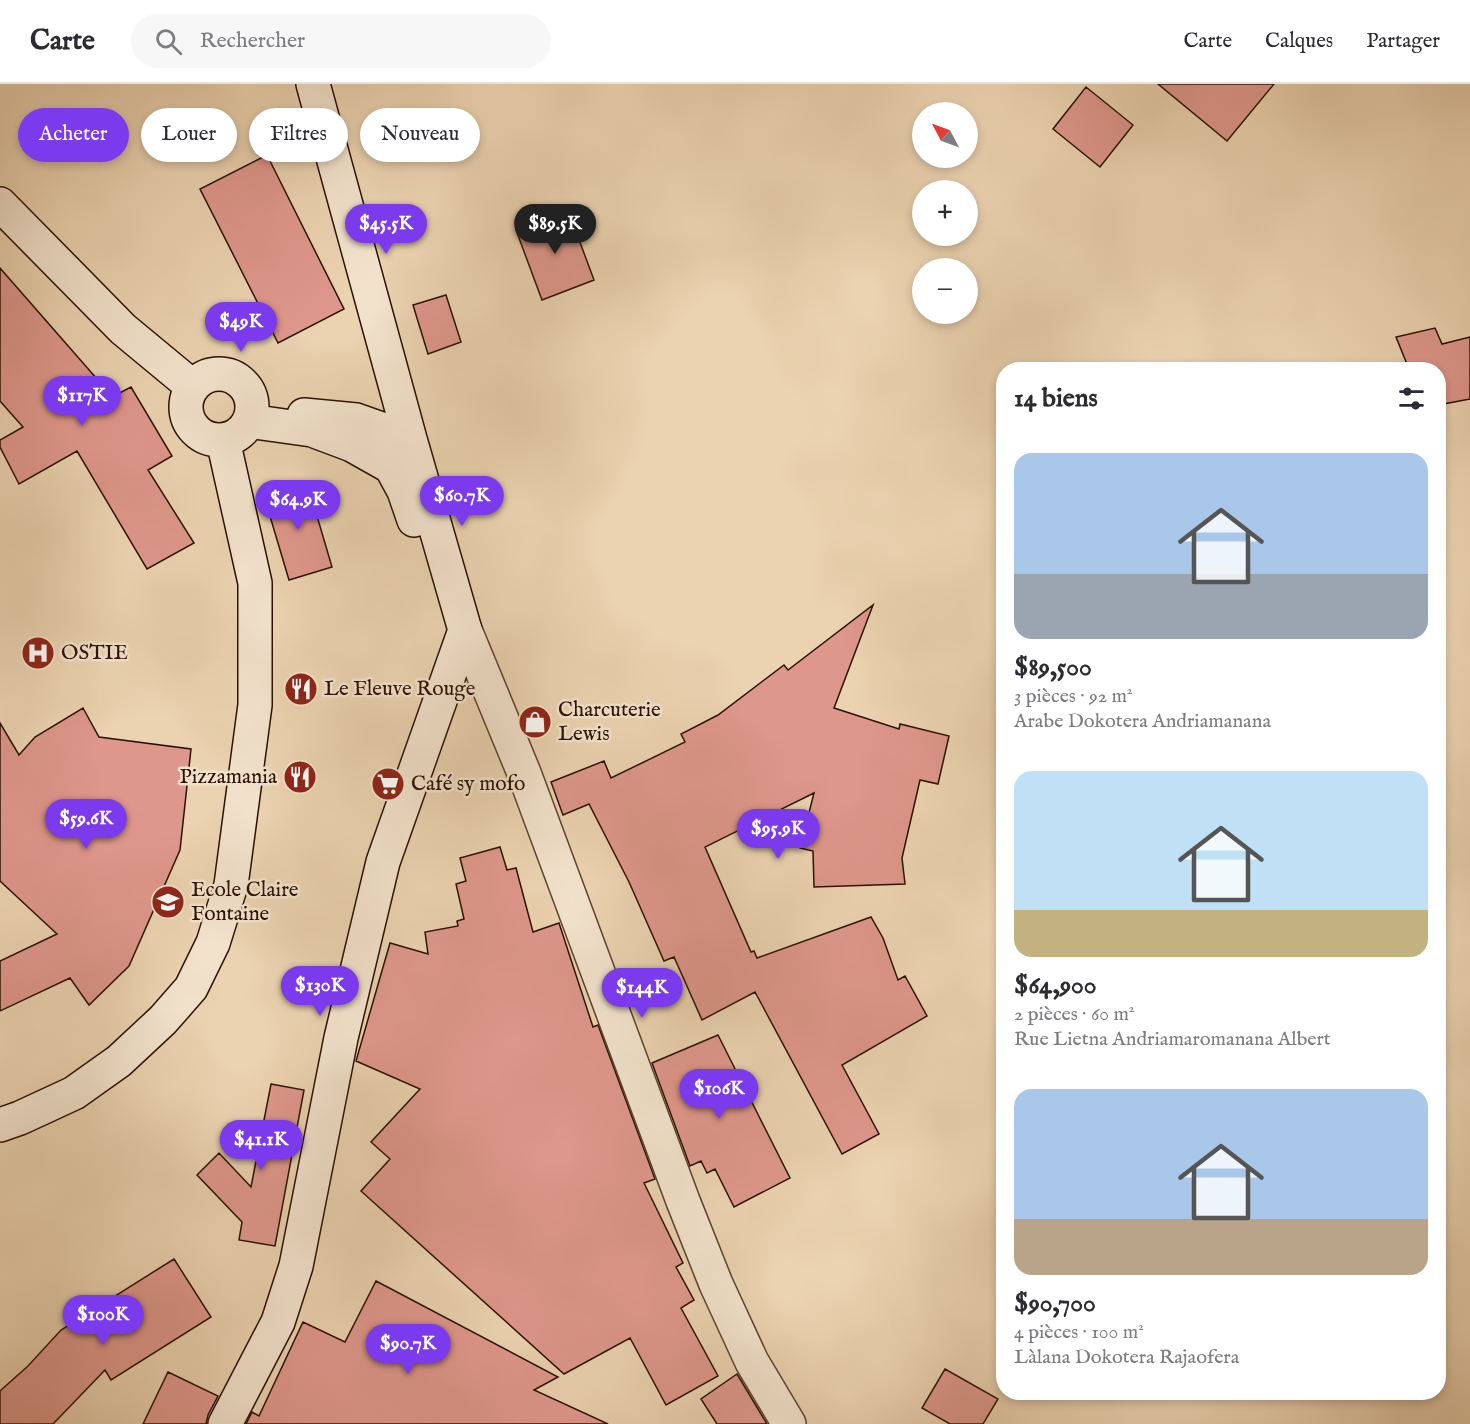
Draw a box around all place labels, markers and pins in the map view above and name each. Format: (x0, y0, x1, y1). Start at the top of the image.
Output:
pin: $45.5K (337, 204, 435, 255)
pin: $89.5K (506, 204, 604, 255)
pin: $49K (205, 302, 277, 353)
pin: $117K (40, 376, 124, 427)
pin: $60.7K (413, 476, 511, 527)
pin: $64.9K (249, 480, 347, 531)
hospital icon: OSTIE (20, 635, 56, 671)
place label: OSTIE (61, 640, 128, 667)
restaurant icon: Le Fleuve Rouge (283, 671, 319, 707)
place label: Le Fleuve Rouge (324, 676, 476, 703)
place label: Charcuterie Lewis (558, 697, 661, 748)
shop icon: Charcuterie Lewis (517, 704, 553, 740)
restaurant icon: Pizzamania (282, 759, 318, 795)
place label: Pizzamania (180, 764, 278, 791)
supermarket icon: Café sy mofo (370, 766, 406, 802)
place label: Café sy mofo (411, 771, 525, 798)
pin: $59.6K (37, 799, 135, 850)
pin: $95.9K (729, 809, 827, 860)
place label: Ecole Claire Fontaine (191, 877, 299, 928)
school or university icon: Ecole Claire Fontaine (150, 884, 186, 920)
pin: $130K (278, 966, 362, 1017)
pin: $144K (600, 968, 684, 1019)
pin: $106K (677, 1069, 761, 1120)
pin: $41.1K (212, 1120, 310, 1171)
pin: $100K (61, 1295, 145, 1346)
pin: $90.7K (359, 1324, 457, 1375)

